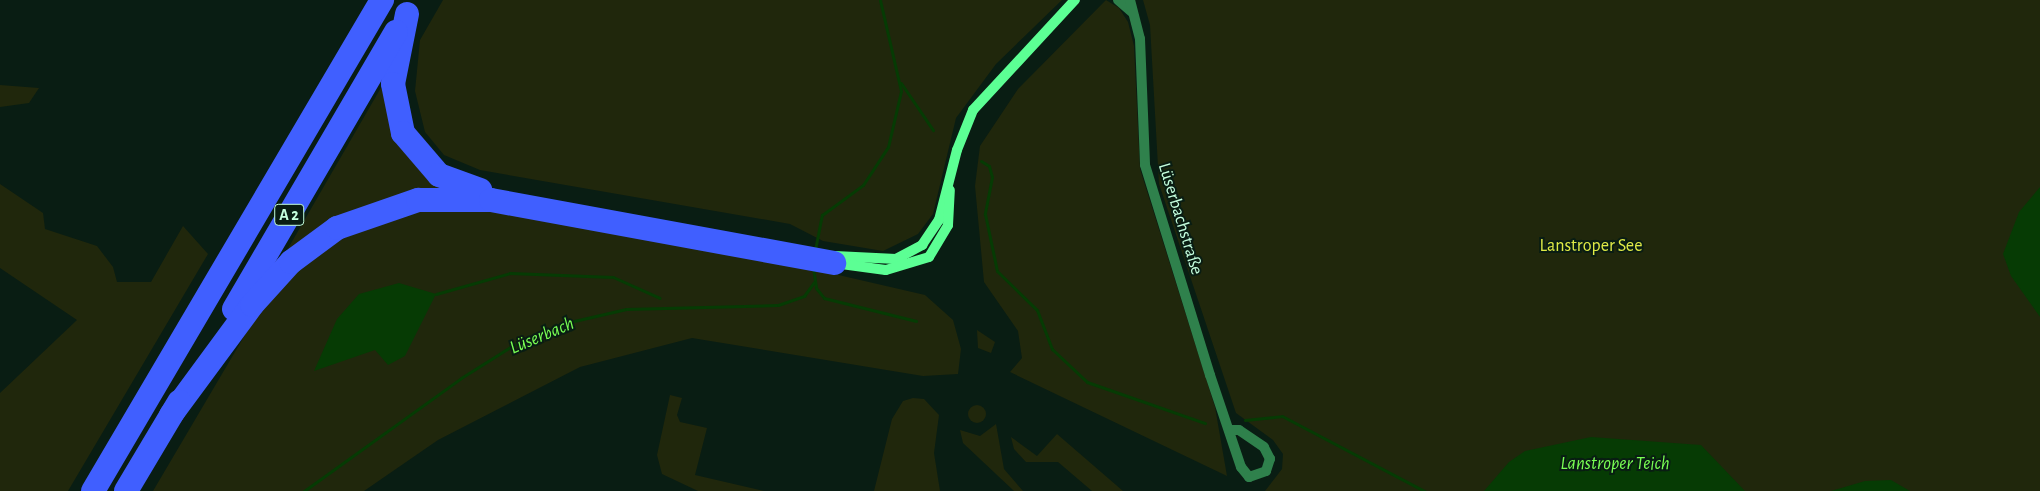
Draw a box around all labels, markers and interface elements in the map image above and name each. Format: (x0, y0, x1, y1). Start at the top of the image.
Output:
street label: Lüserbachstraße (1153, 160, 1207, 278)
road number: A 2 (274, 202, 304, 228)
park label: Lanstroper See (1540, 235, 1642, 257)
water label: Lüserbach (506, 312, 578, 360)
water label: Lanstroper Teich (1560, 453, 1670, 475)

